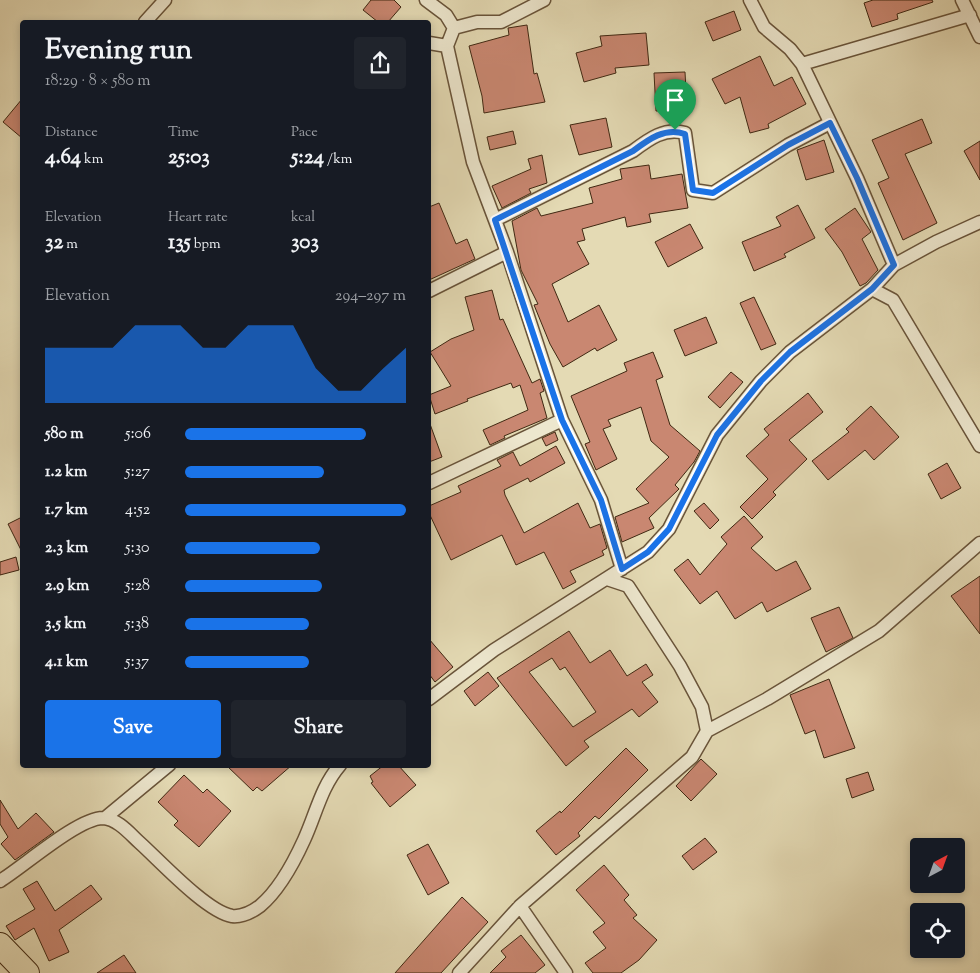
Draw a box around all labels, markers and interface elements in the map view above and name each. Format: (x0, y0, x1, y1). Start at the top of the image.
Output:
text: Evening run (45, 31, 192, 71)
button: share (354, 37, 406, 89)
text: 18:29 · 8 × 580 m (45, 70, 151, 93)
pin (654, 79, 696, 130)
icon: arrive (661, 86, 689, 114)
text: Distance (45, 123, 98, 143)
text: Time (168, 123, 199, 143)
text: Pace (291, 123, 318, 143)
text: 4.64 (45, 143, 81, 173)
text: 25:03 (168, 143, 210, 173)
text: 5:24 (291, 143, 324, 173)
text: km (81, 150, 103, 170)
text: /km (324, 150, 352, 170)
text: Elevation (45, 208, 102, 228)
text: Heart rate (168, 208, 228, 228)
text: kcal (291, 208, 315, 228)
text: 32 (45, 228, 63, 258)
text: 135 (168, 228, 191, 258)
text: 303 (291, 228, 319, 258)
text: m (63, 235, 78, 255)
text: bpm (191, 235, 221, 255)
text: Elevation (45, 285, 110, 308)
text: 294–297 m (335, 285, 406, 308)
text: 580 m (45, 423, 84, 446)
text: 5:06 (125, 423, 151, 446)
text: 1.2 km (45, 461, 87, 484)
text: 5:27 (125, 461, 150, 484)
text: 1.7 km (45, 499, 88, 522)
text: 4:52 (125, 499, 150, 522)
text: 2.3 km (45, 537, 88, 560)
text: 5:30 (125, 537, 149, 560)
text: 2.9 km (45, 575, 89, 598)
text: 5:28 (125, 575, 150, 598)
text: 3.5 km (45, 613, 86, 636)
text: 5:38 (125, 613, 149, 636)
text: 4.1 km (45, 651, 88, 674)
text: 5:37 (125, 651, 149, 674)
button: Save (45, 700, 221, 758)
button: Share (231, 700, 406, 758)
north arrow (910, 838, 965, 892)
map controls (910, 838, 965, 958)
button: locate (910, 903, 965, 958)

